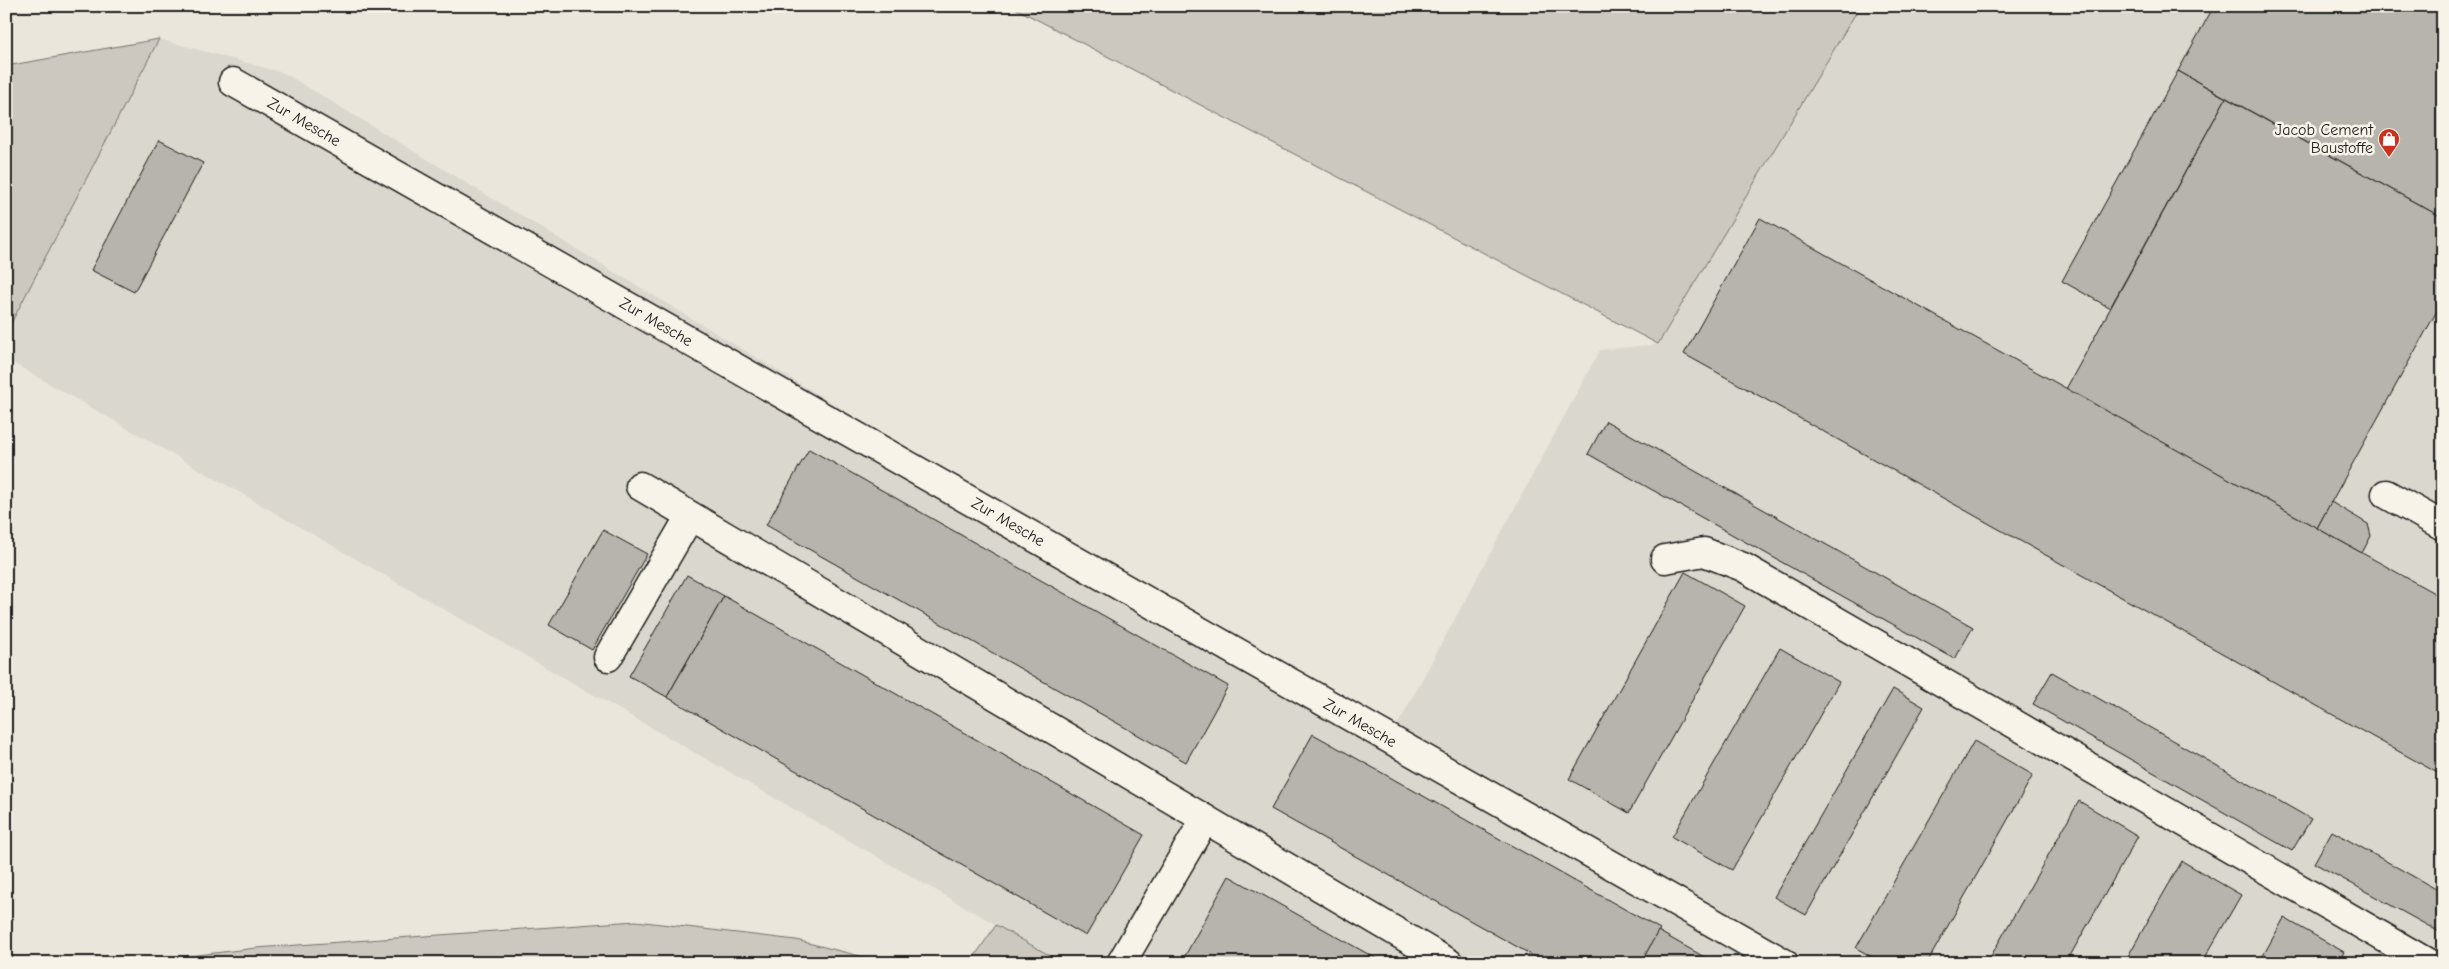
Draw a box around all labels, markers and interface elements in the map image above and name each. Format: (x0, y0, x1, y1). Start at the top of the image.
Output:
street label: Zur Mesche (264, 94, 344, 150)
place label: Jacob Cement Baustoffe (2275, 121, 2373, 157)
shop icon: Jacob Cement Baustoffe (2377, 127, 2401, 158)
street label: Zur Mesche (616, 294, 696, 350)
street label: Zur Mesche (968, 494, 1048, 550)
street label: Zur Mesche (1320, 695, 1400, 751)

